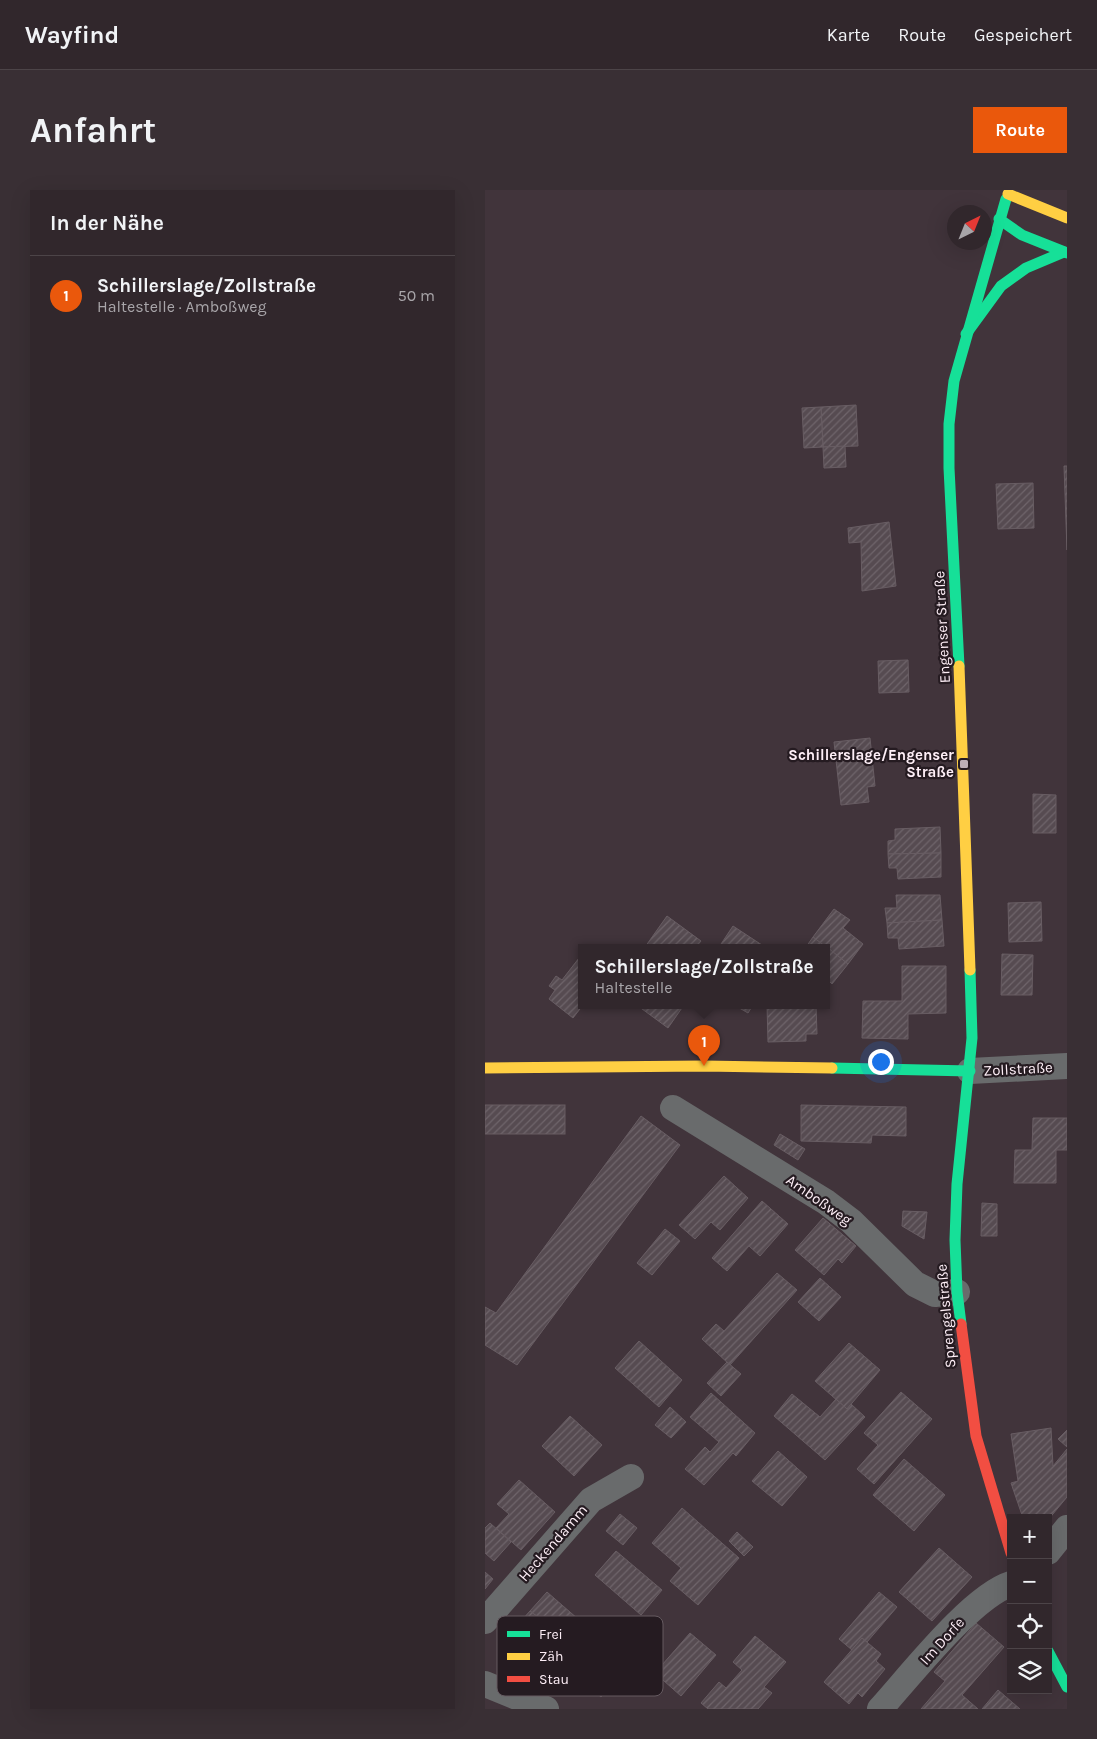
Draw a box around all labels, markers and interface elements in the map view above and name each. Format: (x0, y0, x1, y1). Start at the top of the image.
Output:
text: Wayfind (25, 21, 119, 49)
text: Karte (827, 24, 870, 46)
text: Route (898, 24, 946, 46)
text: Gespeichert (974, 24, 1072, 46)
button: Route (973, 107, 1067, 153)
text: Anfahrt (30, 110, 156, 151)
north arrow (947, 205, 992, 250)
text: In der Nähe (50, 211, 164, 235)
text: Schillerslage/Zollstraße (97, 275, 316, 297)
text: 1 (63, 286, 69, 305)
text: 50 m (398, 286, 435, 305)
text: Haltestelle · Amboßweg (97, 297, 267, 316)
street label: Engenser Straße (930, 570, 954, 684)
place label: Schillerslage/Engenser Straße (788, 746, 954, 781)
marker: Schillerslage/Engenser Straße (958, 758, 970, 770)
popup (578, 944, 830, 1009)
text: Schillerslage/Zollstraße (594, 956, 814, 978)
text: Haltestelle (594, 978, 672, 997)
pin: 1 (688, 1025, 720, 1066)
your location (868, 1049, 894, 1075)
street label: Zollstraße (983, 1058, 1053, 1080)
street label: Amboßweg (783, 1171, 856, 1229)
street label: Sprengelstraße (932, 1263, 960, 1369)
street label: Heckendamm (515, 1501, 591, 1585)
map controls (1007, 1514, 1052, 1694)
button: + (1007, 1514, 1052, 1559)
button: − (1007, 1559, 1052, 1604)
button: locate (1007, 1604, 1052, 1649)
street label: Im Dorfe (916, 1613, 968, 1669)
legend (497, 1616, 663, 1696)
text: Frei (539, 1626, 563, 1643)
text: Zäh (539, 1648, 563, 1665)
button: layers (1007, 1649, 1052, 1694)
text: Stau (539, 1671, 569, 1688)

